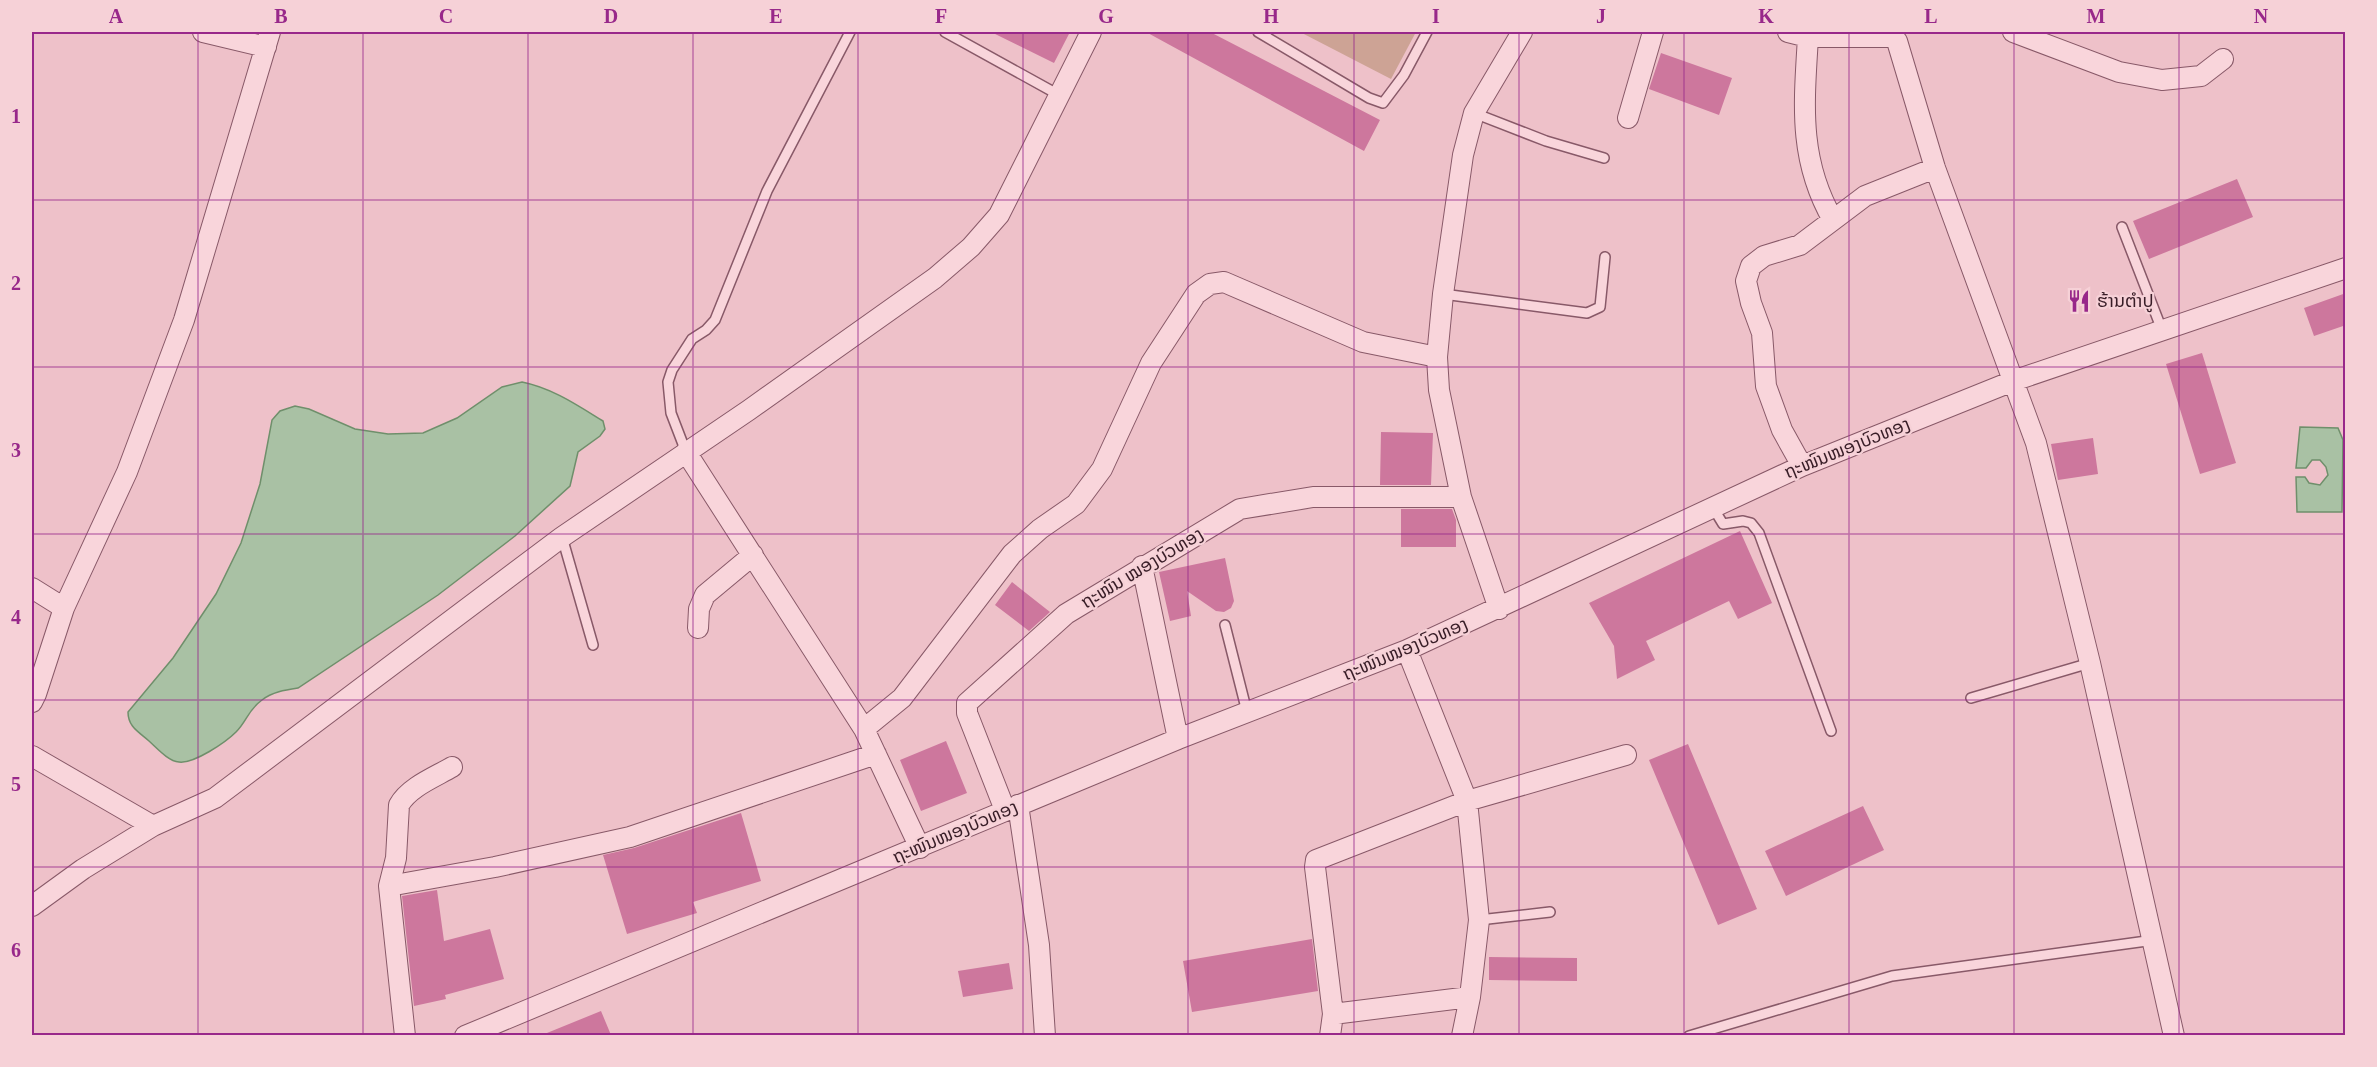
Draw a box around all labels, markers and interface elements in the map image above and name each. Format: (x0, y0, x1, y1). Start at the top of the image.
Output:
text: A (109, 5, 124, 27)
text: B (274, 5, 288, 27)
text: C (439, 5, 453, 27)
text: D (604, 5, 618, 27)
text: E (769, 5, 783, 27)
text: F (935, 5, 947, 27)
text: G (1098, 5, 1114, 27)
text: H (1263, 5, 1279, 27)
text: I (1432, 5, 1440, 27)
text: J (1596, 5, 1606, 27)
text: K (1758, 5, 1774, 27)
text: L (1924, 5, 1938, 27)
text: M (2087, 5, 2106, 27)
text: N (2254, 5, 2269, 27)
text: 1 (11, 105, 21, 127)
text: 2 (11, 272, 21, 294)
restaurant icon: ຮ້ານຕຳປູ (2066, 288, 2092, 314)
place label: ຮ້ານຕຳປູ (2097, 291, 2154, 313)
street label: ຖະໜົນໜອງບົວທອງ (1781, 414, 1913, 482)
text: 3 (11, 439, 21, 461)
street label: ຖະໜົນ ໝອງບົວທອງ (1077, 524, 1207, 612)
text: 4 (11, 606, 21, 628)
street label: ຖະໜົນໜອງບົວທອງ (1339, 614, 1471, 684)
text: 5 (11, 773, 21, 795)
street label: ຖະໜົນໜອງບົວທອງ (889, 797, 1021, 867)
text: 6 (11, 939, 21, 961)

